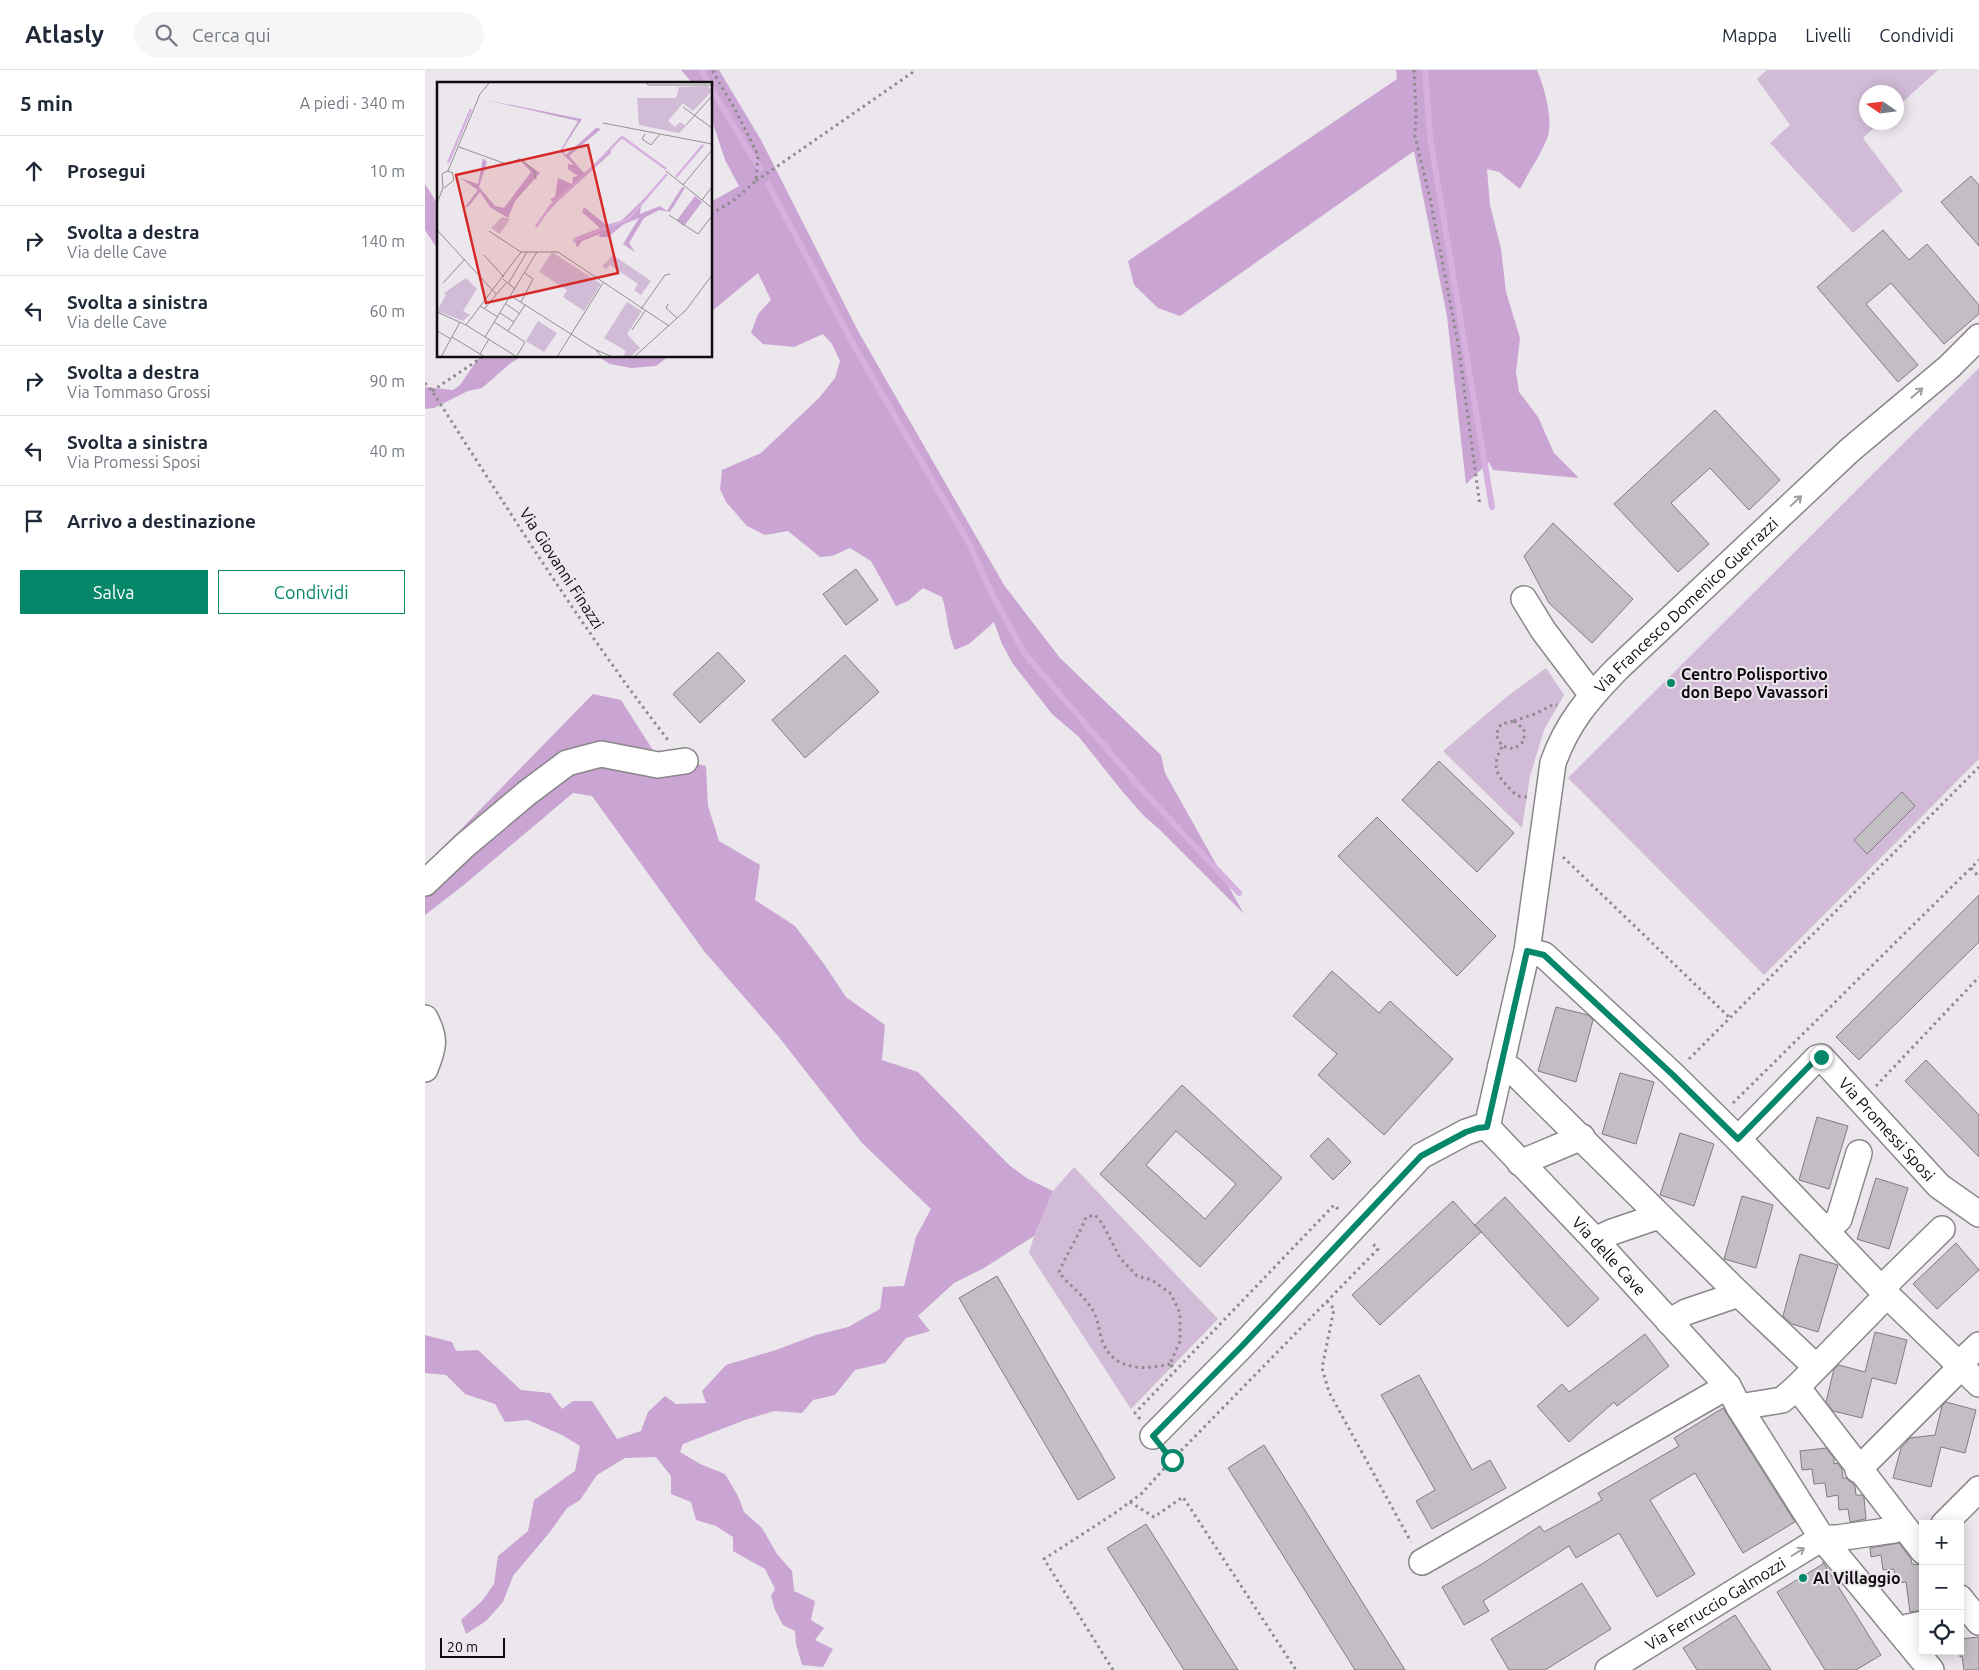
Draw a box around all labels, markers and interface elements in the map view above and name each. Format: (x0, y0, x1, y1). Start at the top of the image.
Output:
search box (134, 12, 484, 57)
text: Atlasly (25, 21, 104, 48)
icon: search (152, 21, 180, 49)
text: Cerca qui (192, 24, 271, 46)
text: Mappa (1722, 25, 1777, 45)
text: Livelli (1805, 25, 1851, 45)
text: Condividi (1879, 25, 1954, 45)
inset map (437, 82, 713, 358)
north arrow (1859, 85, 1904, 130)
text: 5 min (20, 91, 73, 115)
text: A piedi · 340 m (300, 94, 405, 112)
icon: ahead (20, 157, 48, 185)
text: Prosegui (67, 160, 146, 182)
text: 10 m (369, 162, 405, 180)
text: Svolta a destra (67, 221, 200, 243)
icon: right (20, 227, 48, 255)
text: 140 m (360, 232, 405, 250)
text: Via delle Cave (67, 243, 167, 261)
text: Svolta a sinistra (67, 291, 208, 313)
icon: left (20, 297, 48, 325)
text: 60 m (369, 302, 405, 320)
text: Via delle Cave (67, 313, 167, 331)
text: Svolta a destra (67, 361, 200, 383)
icon: right (20, 367, 48, 395)
text: 90 m (369, 372, 405, 390)
text: Via Tommaso Grossi (67, 383, 211, 401)
one-way arrow (1911, 388, 1924, 399)
text: Svolta a sinistra (67, 431, 208, 453)
icon: left (20, 437, 48, 465)
text: 40 m (369, 442, 405, 460)
text: Via Promessi Sposi (67, 453, 200, 471)
one-way arrow (1790, 495, 1803, 507)
street label: Via Giovanni Finazzi (516, 504, 608, 632)
icon: arrive (20, 507, 48, 535)
text: Arrivo a destinazione (67, 510, 256, 532)
street label: Via Francesco Domenico Guerrazzi (1590, 514, 1781, 696)
button: Salva (20, 570, 208, 614)
button: Condividi (218, 570, 405, 614)
place label: Centro Polisportivo don Bepo Vavassori (1681, 665, 1828, 701)
marker: Centro Polisportivo don Bepo Vavassori (1665, 677, 1677, 689)
route end (1810, 1046, 1833, 1069)
street label: Via Promessi Sposi (1835, 1074, 1939, 1184)
street label: Via delle Cave (1569, 1213, 1650, 1299)
route start (1161, 1449, 1184, 1472)
map controls (1919, 1520, 1964, 1655)
button: + (1919, 1520, 1964, 1565)
one-way arrow (1791, 1547, 1805, 1557)
street label: Via Ferruccio Galmozzi (1642, 1554, 1789, 1654)
button: − (1919, 1565, 1964, 1610)
place label: Al Villaggio (1813, 1569, 1901, 1587)
marker: Al Villaggio (1797, 1572, 1809, 1584)
button: locate (1919, 1610, 1964, 1655)
scale bar (440, 1635, 505, 1658)
text: 20 m (447, 1639, 478, 1655)

